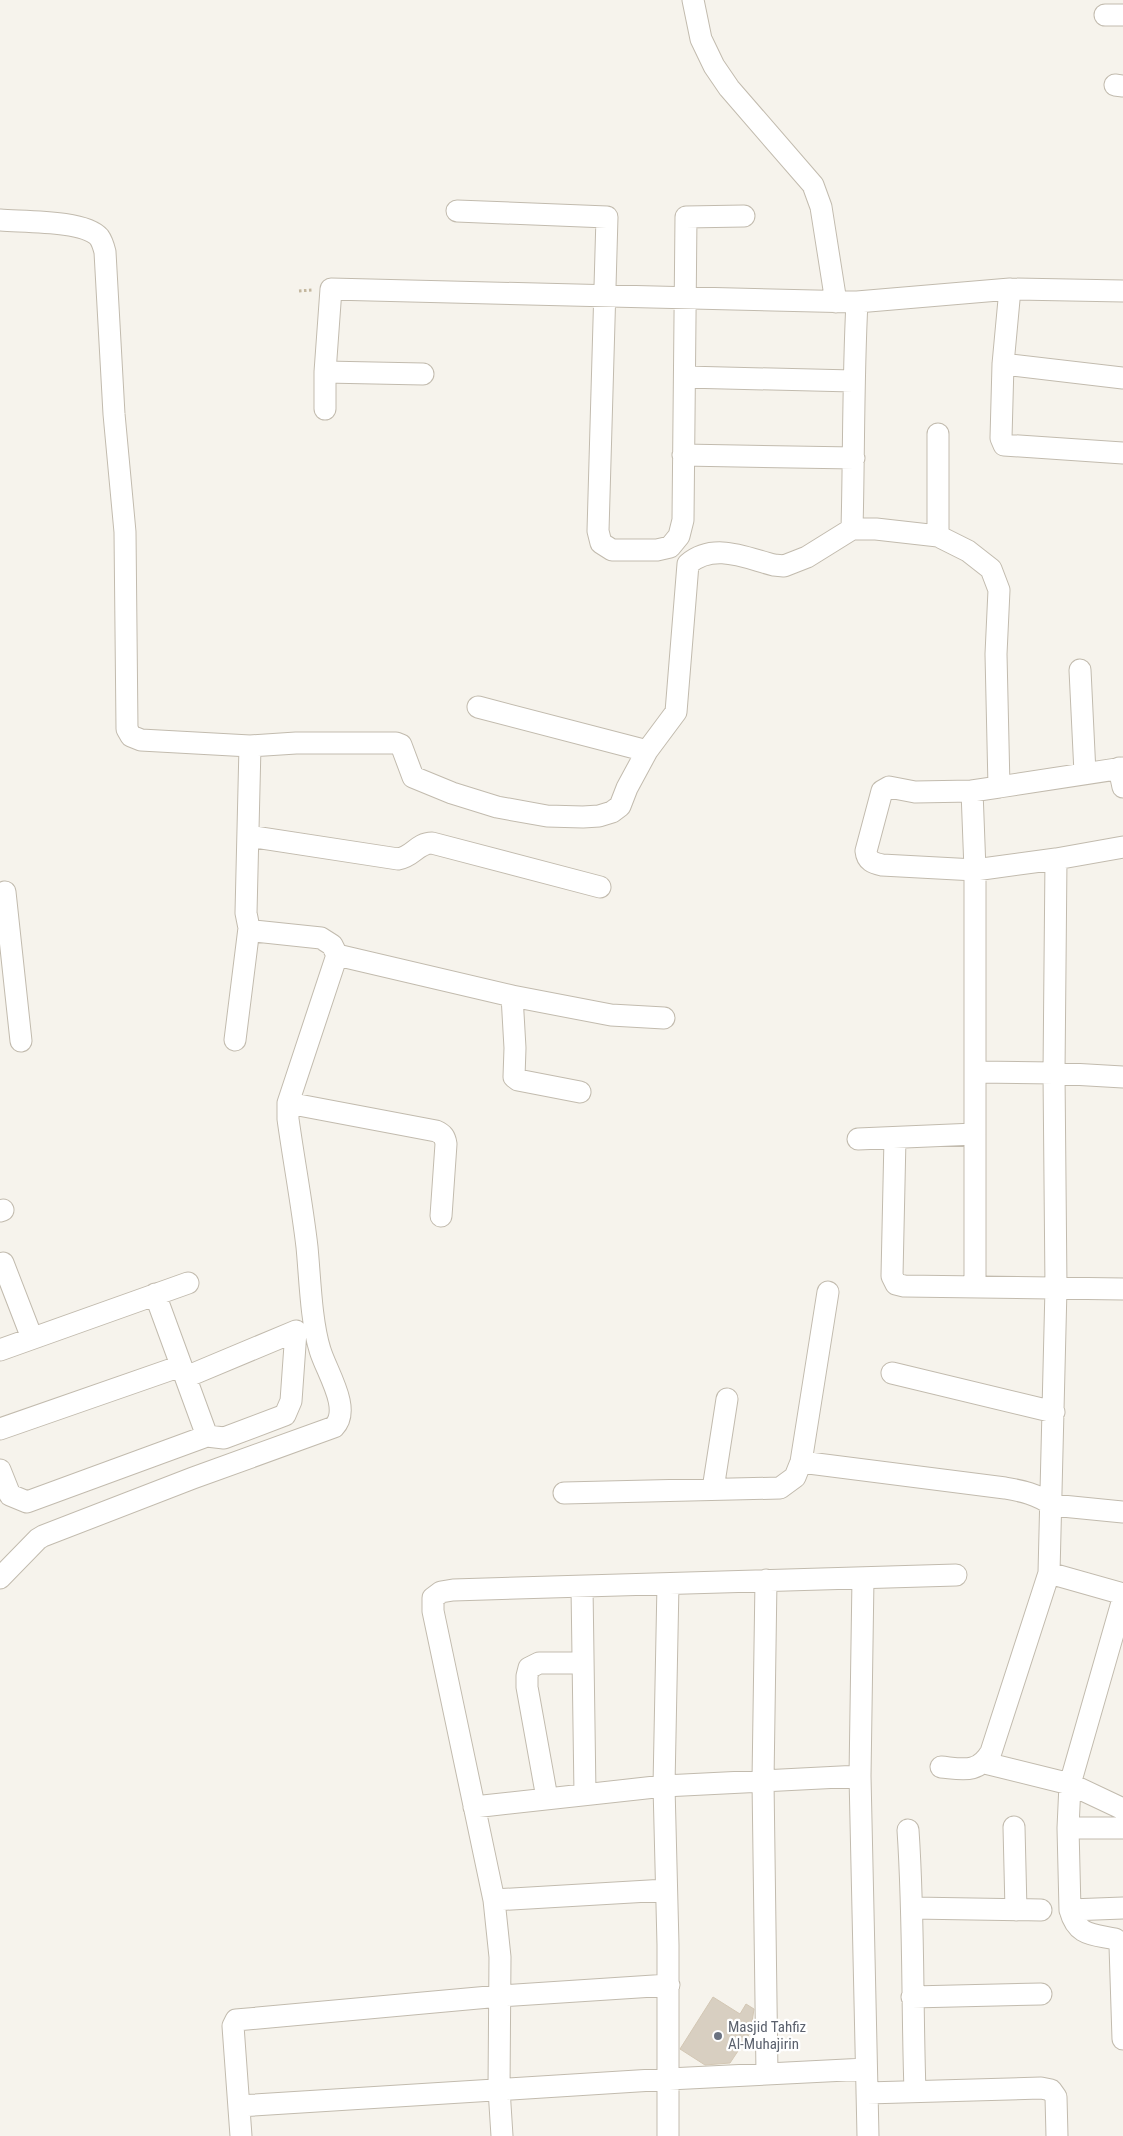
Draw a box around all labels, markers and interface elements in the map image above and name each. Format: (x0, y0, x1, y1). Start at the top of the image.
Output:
place label: Masjid Tahfiz Al-Muhajirin (728, 2018, 806, 2053)
marker: Masjid Tahfiz Al-Muhajirin (712, 2030, 724, 2042)

